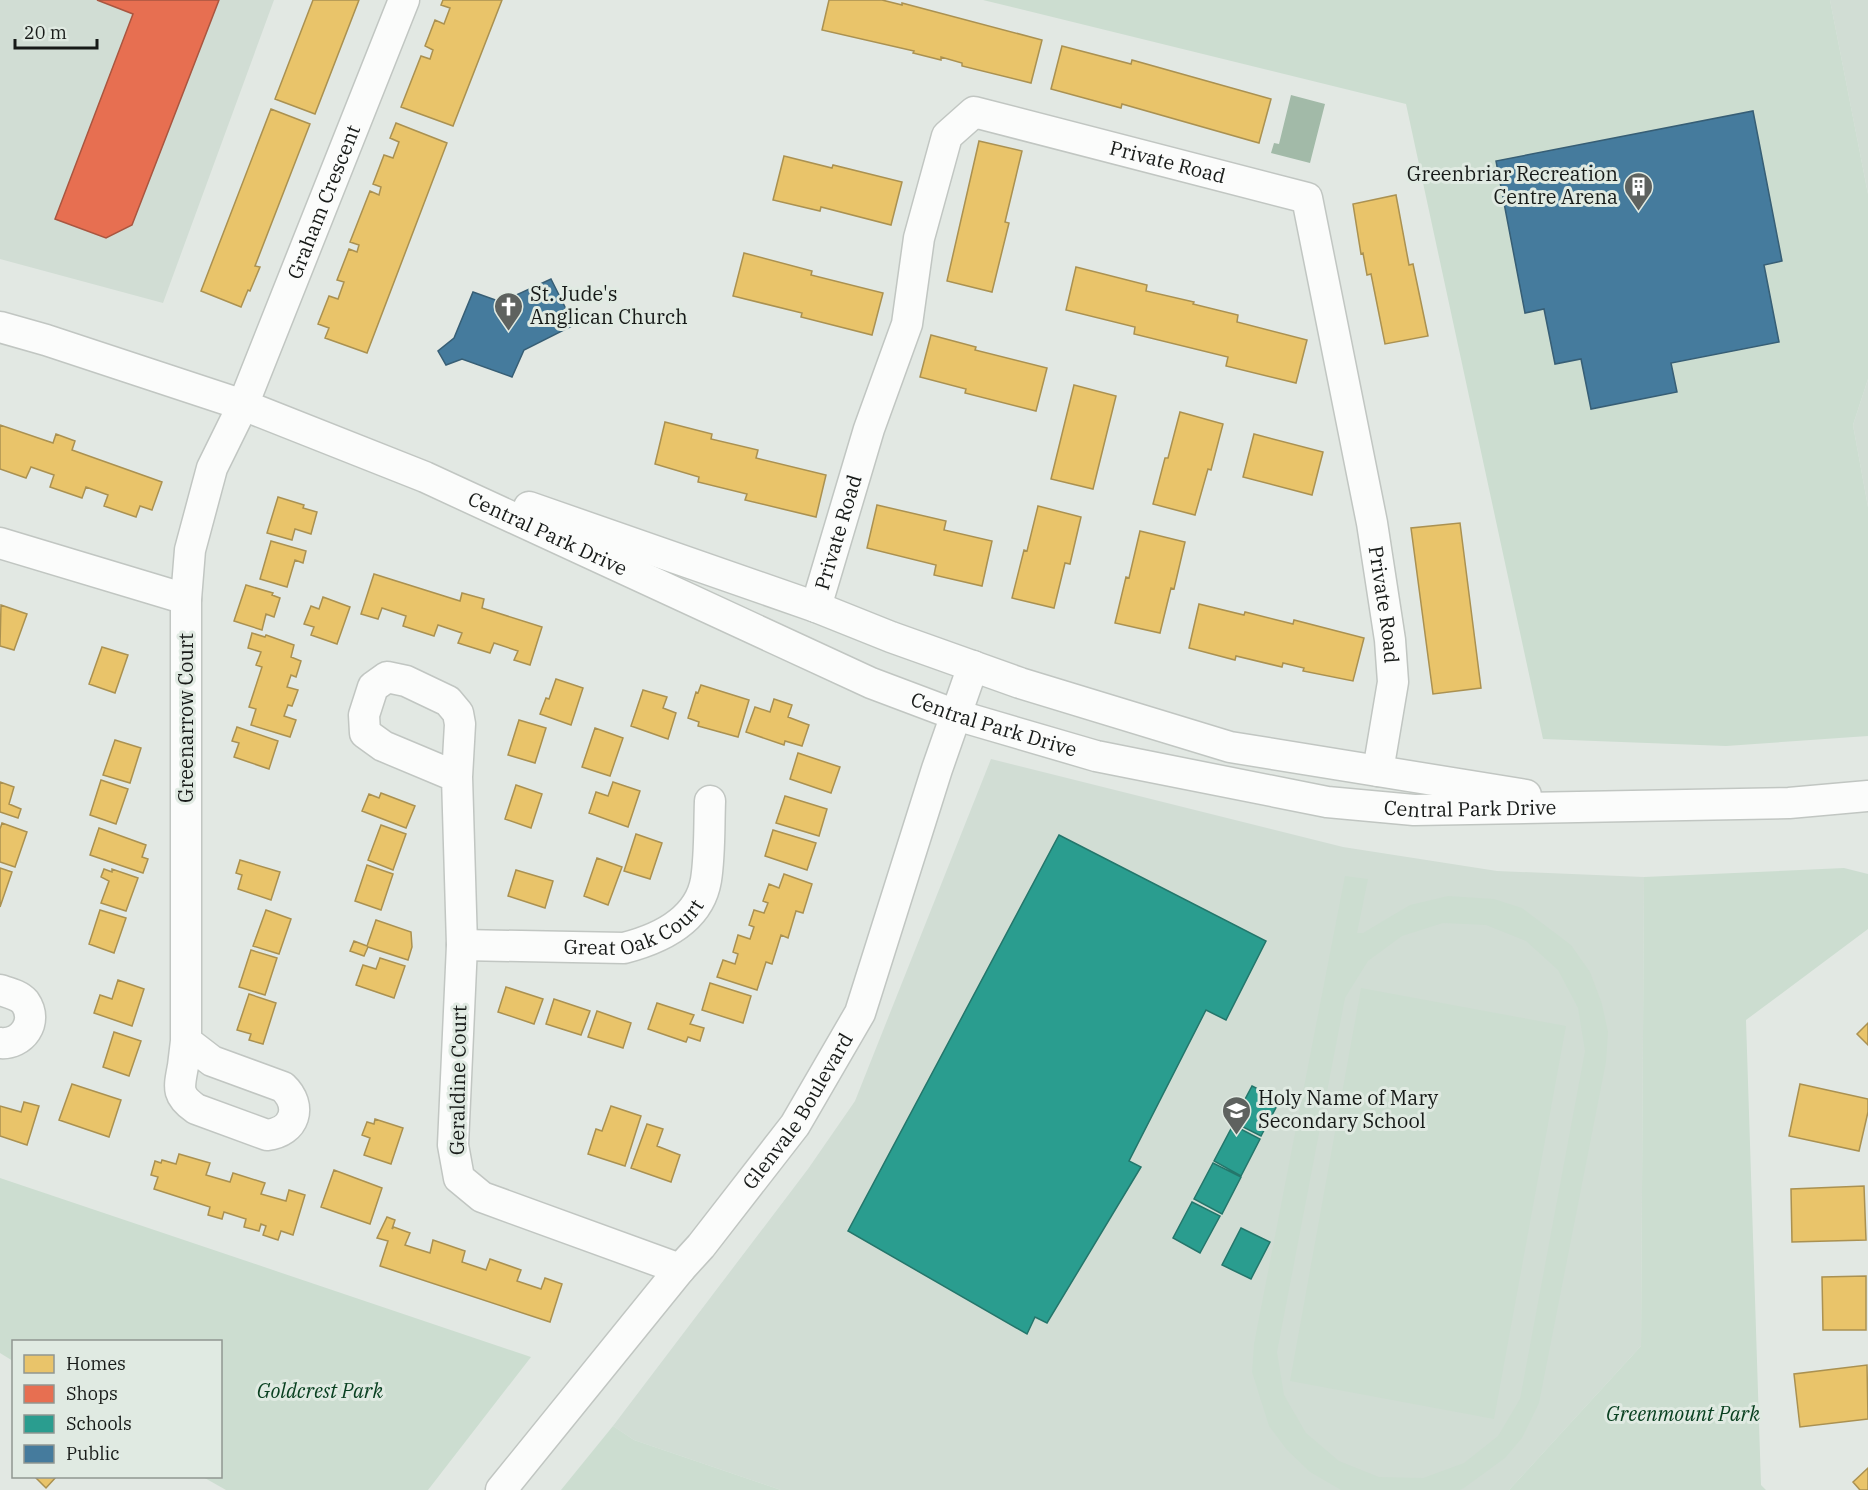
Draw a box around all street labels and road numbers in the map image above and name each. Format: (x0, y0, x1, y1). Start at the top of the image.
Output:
street label: Graham Crescent (280, 121, 366, 283)
street label: Private Road (1107, 134, 1229, 189)
street label: Private Road (808, 471, 868, 593)
street label: Central Park Drive (464, 485, 632, 582)
street label: Private Road (1363, 544, 1406, 664)
street label: Greenarrow Court (172, 633, 199, 803)
street label: Central Park Drive (907, 685, 1080, 763)
street label: Central Park Drive (1383, 793, 1557, 824)
street label: Great Oak Court (563, 894, 710, 962)
street label: Geraldine Court (443, 1005, 472, 1155)
street label: Glenvale Boulevard (736, 1028, 859, 1195)

